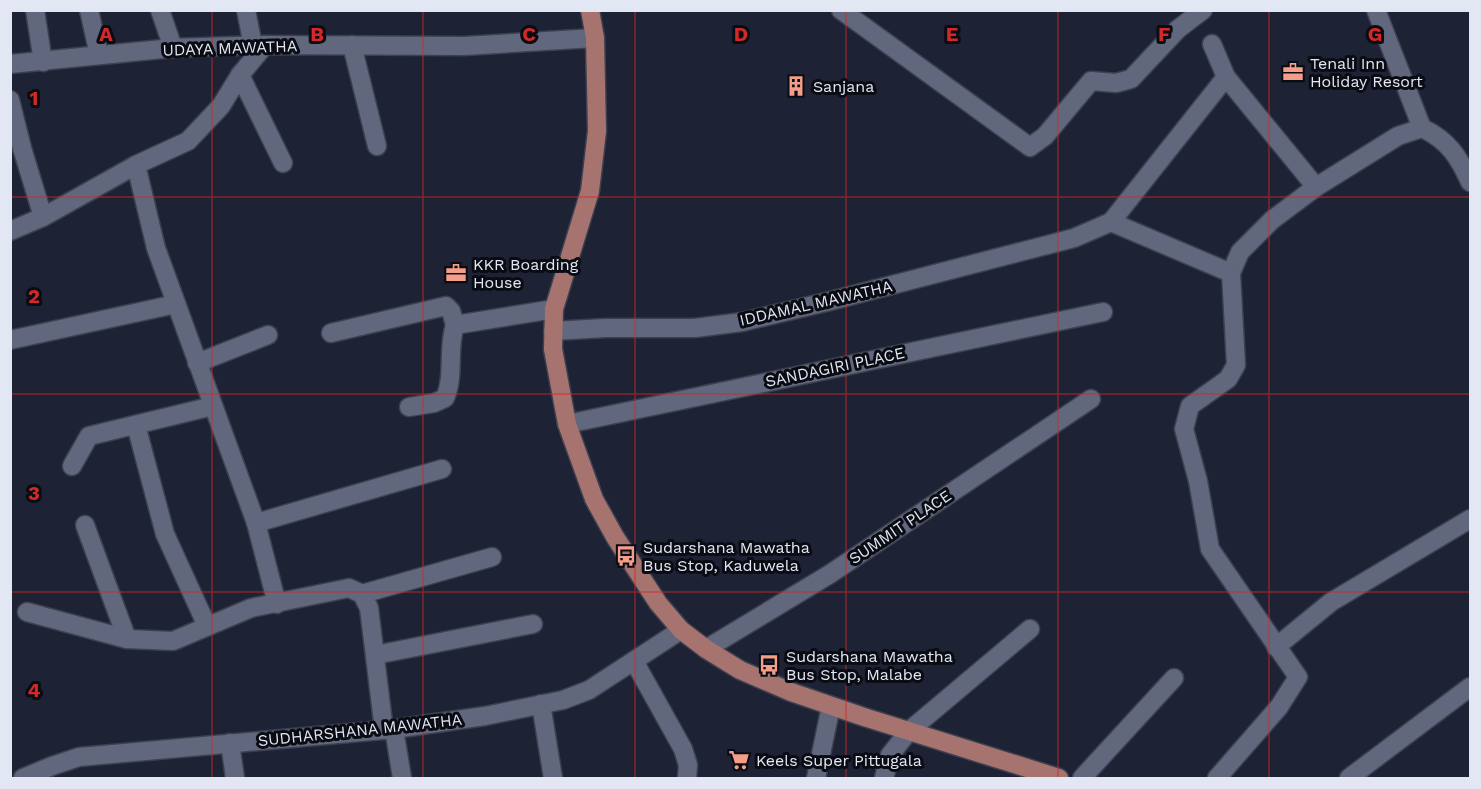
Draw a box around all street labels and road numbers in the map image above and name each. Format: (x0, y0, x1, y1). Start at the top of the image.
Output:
street label: UDAYA MAWATHA (162, 36, 298, 60)
street label: IDDAMAL MAWATHA (738, 276, 895, 330)
street label: SANDAGIRI PLACE (764, 343, 906, 391)
street label: SUMMIT PLACE (845, 486, 955, 568)
street label: SUDHARSHANA MAWATHA (257, 710, 463, 750)

